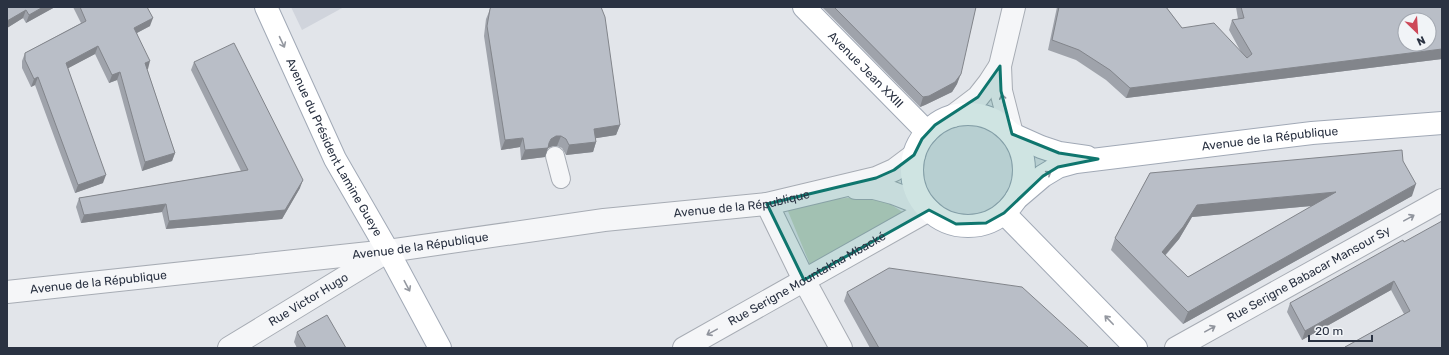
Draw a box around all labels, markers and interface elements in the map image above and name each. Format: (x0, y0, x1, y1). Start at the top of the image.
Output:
north arrow (1397, 12, 1437, 52)
street label: Avenue Jean XXIII (825, 29, 906, 111)
text: N (1415, 33, 1427, 48)
one-way arrow (279, 36, 286, 48)
street label: Avenue du Président Lamine Gueye (283, 56, 385, 239)
one-way arrow (999, 94, 1007, 107)
street label: Avenue de la République (1201, 124, 1339, 153)
one-way arrow (1040, 171, 1051, 179)
street label: Avenue de la République (673, 187, 811, 220)
one-way arrow (1403, 214, 1415, 222)
street label: Rue Serigne Babacar Mansour Sy (1225, 223, 1393, 325)
street label: Rue Serigne Mountakha Mbacké (726, 229, 888, 329)
street label: Avenue de la République (352, 230, 490, 262)
street label: Avenue de la République (29, 268, 168, 296)
street label: Rue Victor Hugo (266, 270, 351, 329)
one-way arrow (403, 279, 411, 291)
one-way arrow (1104, 315, 1114, 325)
scale bar (1309, 317, 1372, 343)
text: 20 m (1315, 324, 1343, 338)
one-way arrow (1204, 325, 1216, 332)
one-way arrow (706, 329, 718, 337)

